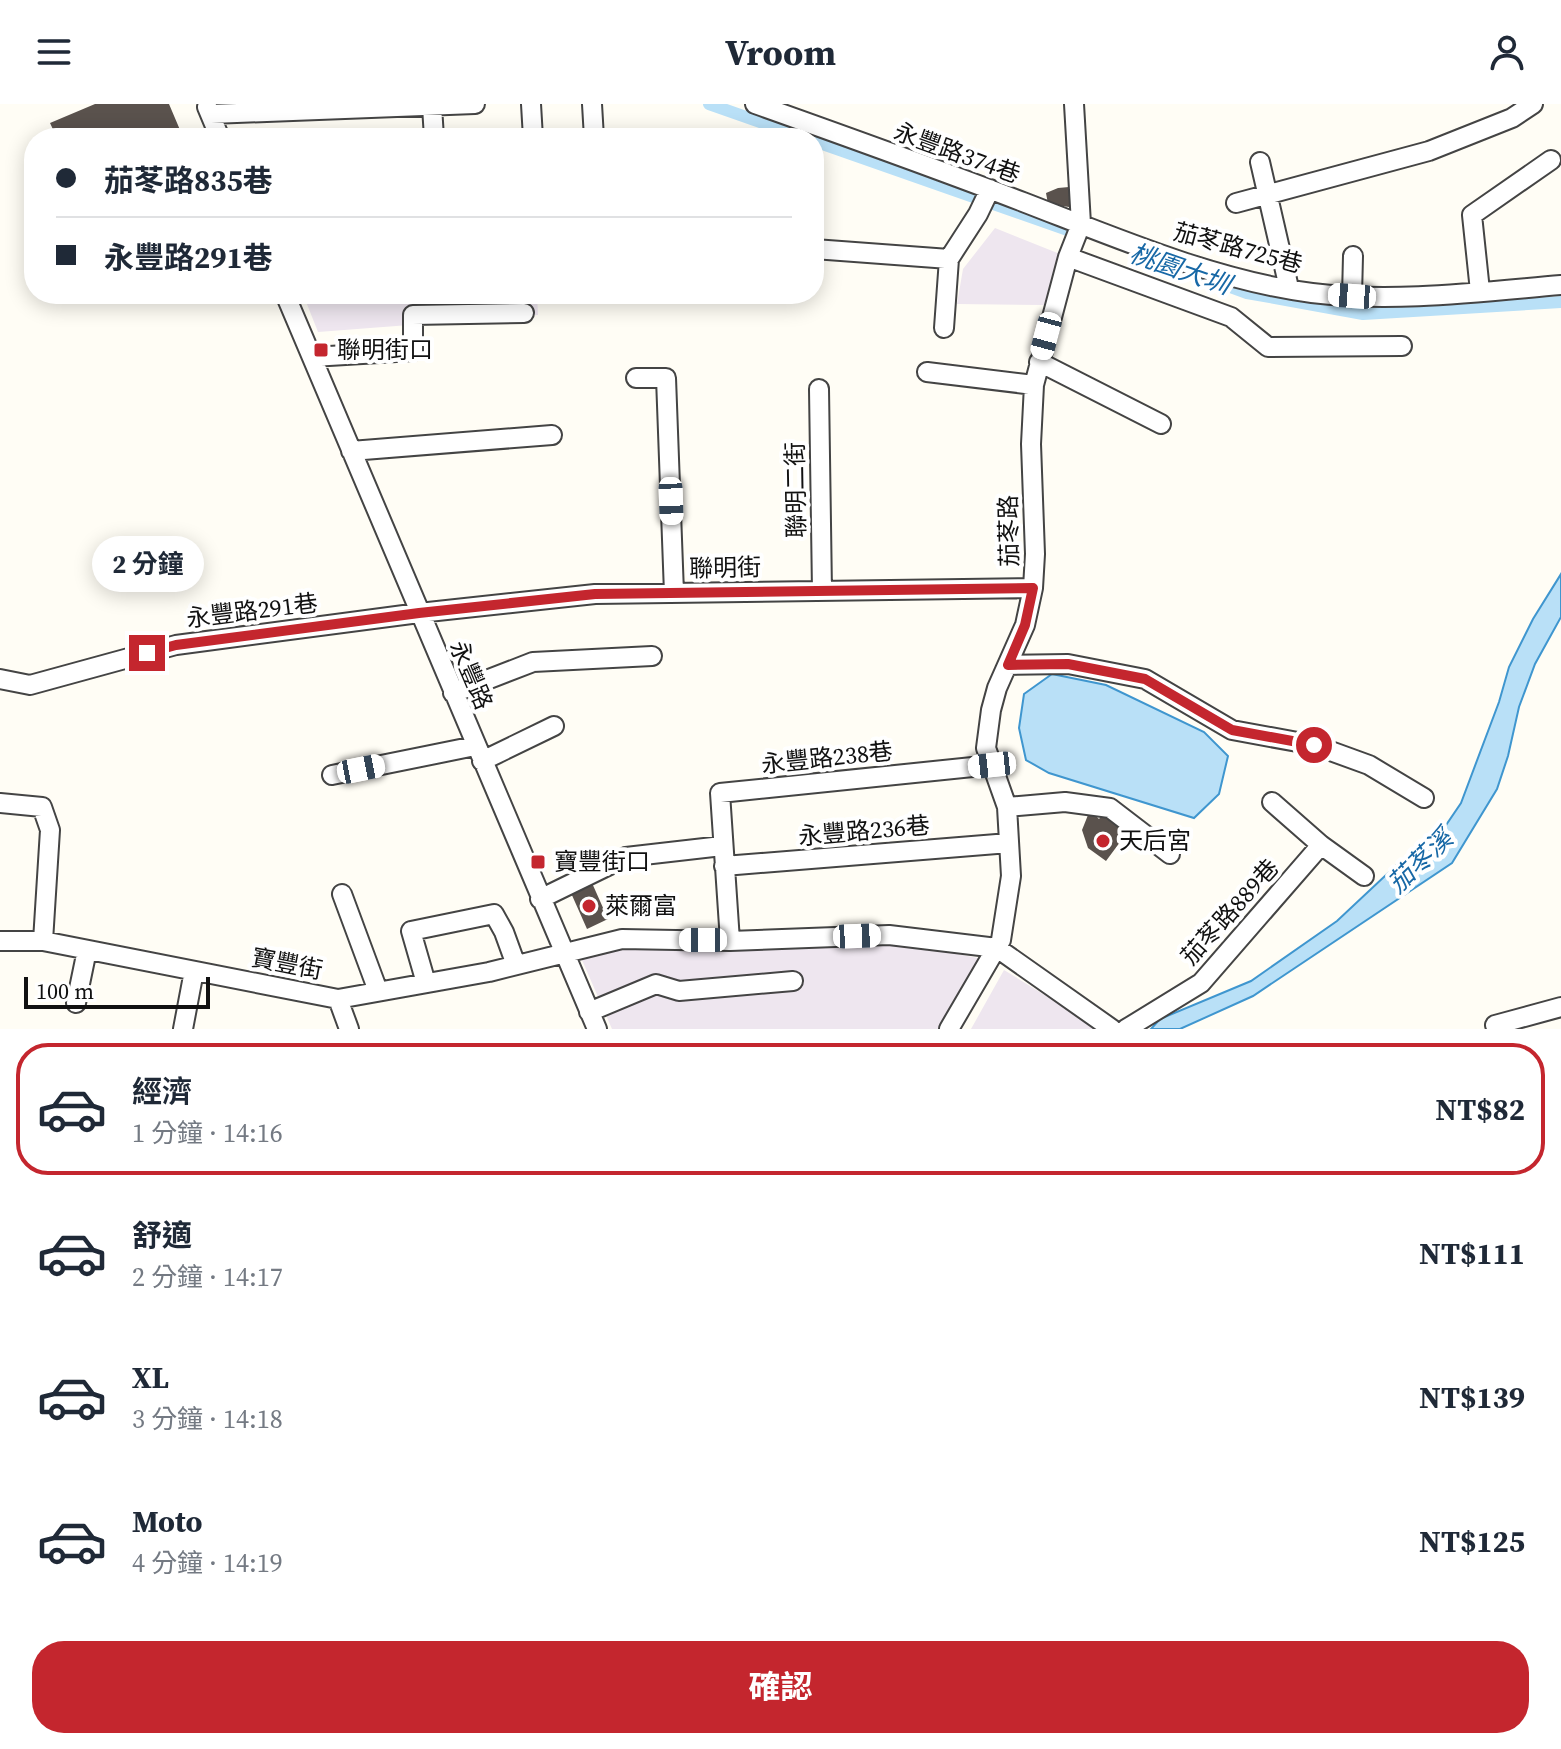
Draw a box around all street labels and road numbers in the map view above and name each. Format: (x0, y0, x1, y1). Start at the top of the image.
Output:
street label: 永豐路374巷 (890, 114, 1025, 191)
street label: 茄苳路725巷 (1170, 214, 1306, 281)
street label: 聯明二街 (778, 442, 813, 538)
street label: 茄苳路 (991, 495, 1026, 567)
street label: 聯明街 (689, 550, 761, 585)
street label: 永豐路291巷 (184, 586, 319, 635)
street label: 永豐路 (442, 635, 501, 714)
street label: 永豐路238巷 (760, 734, 894, 781)
street label: 永豐路236巷 (797, 808, 931, 853)
street label: 茄苳路889巷 (1173, 852, 1286, 972)
street label: 寶豐街 (249, 940, 326, 987)

